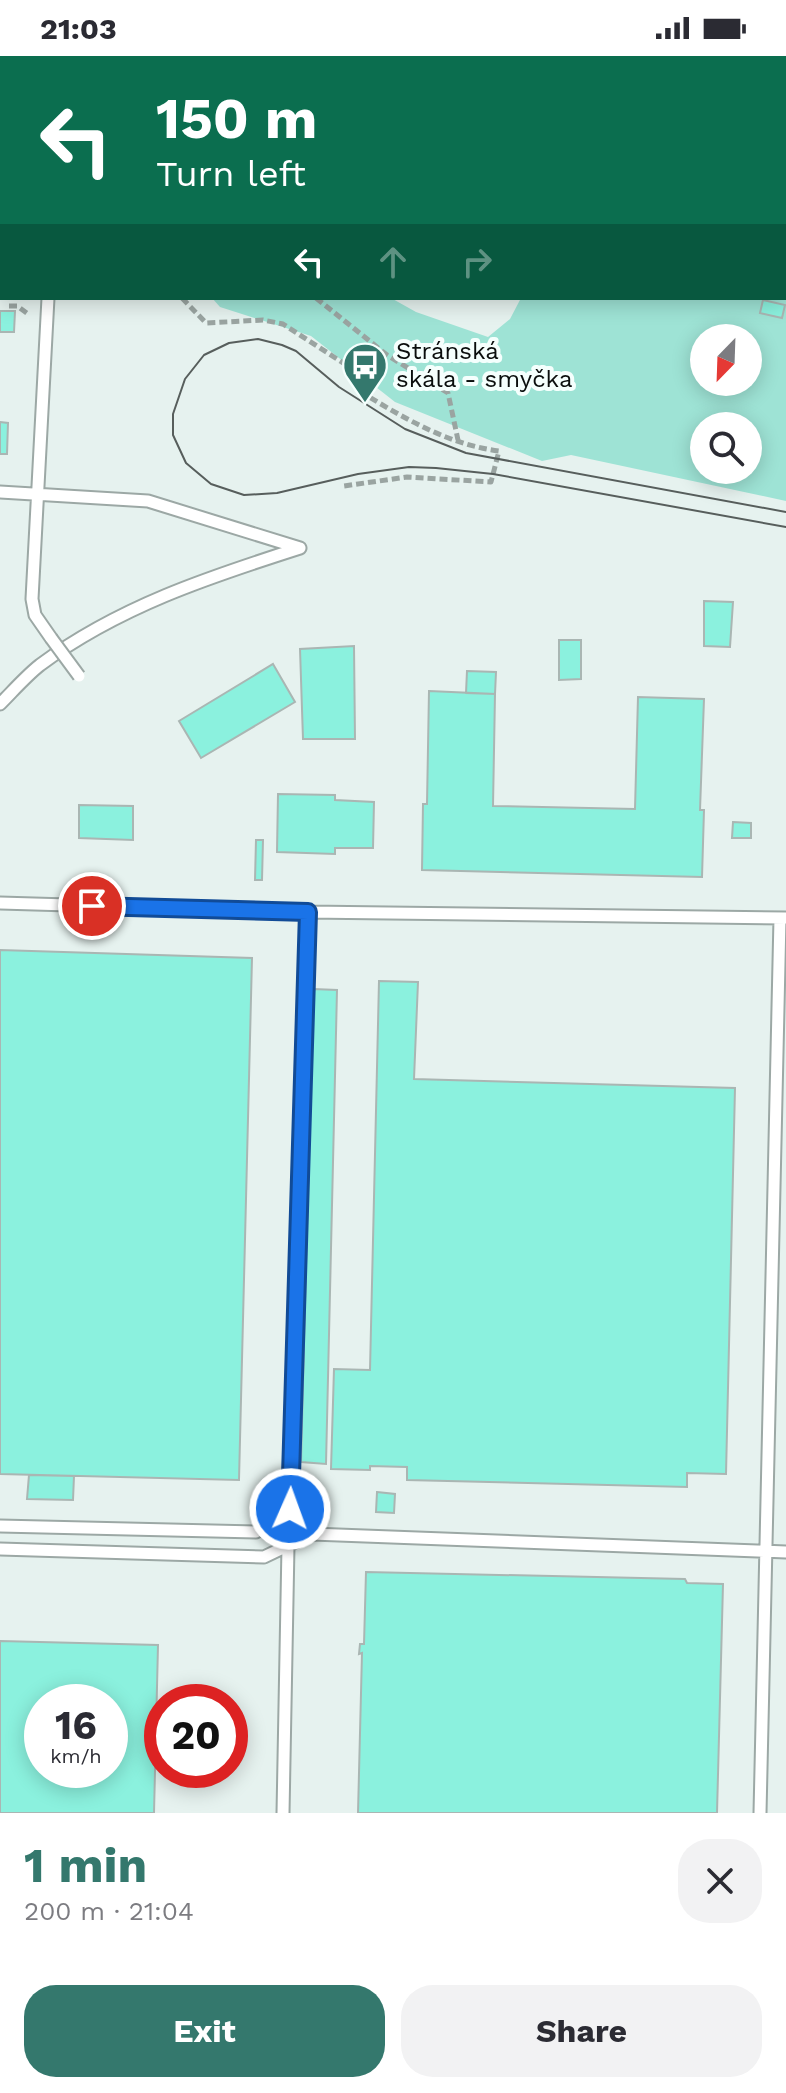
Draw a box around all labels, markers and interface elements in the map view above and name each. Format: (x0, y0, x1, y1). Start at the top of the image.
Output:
text: 21:03 (40, 11, 117, 46)
text: 150 m (156, 86, 318, 152)
icon: left (24, 88, 128, 192)
text: Turn left (156, 153, 306, 195)
icon: left (287, 240, 331, 284)
icon: ahead (371, 240, 415, 284)
icon: right (455, 240, 499, 284)
north arrow (690, 324, 762, 396)
map controls (690, 324, 762, 484)
place label: Stránská skála - smyčka (396, 337, 573, 393)
bus stop icon: Stránská skála - smyčka (341, 341, 389, 404)
button: search (690, 412, 762, 484)
pin (58, 872, 126, 940)
icon: arrive (70, 884, 114, 928)
position arrow (248, 1467, 332, 1551)
speed limit sign: 20 (144, 1684, 248, 1788)
text: 16 (55, 1702, 97, 1749)
text: km/h (50, 1744, 102, 1768)
text: 1 min (24, 1837, 147, 1894)
button: close (678, 1839, 762, 1923)
text: 200 m · 21:04 (24, 1896, 194, 1926)
button: Exit (24, 1985, 385, 2077)
button: Share (401, 1985, 762, 2077)

